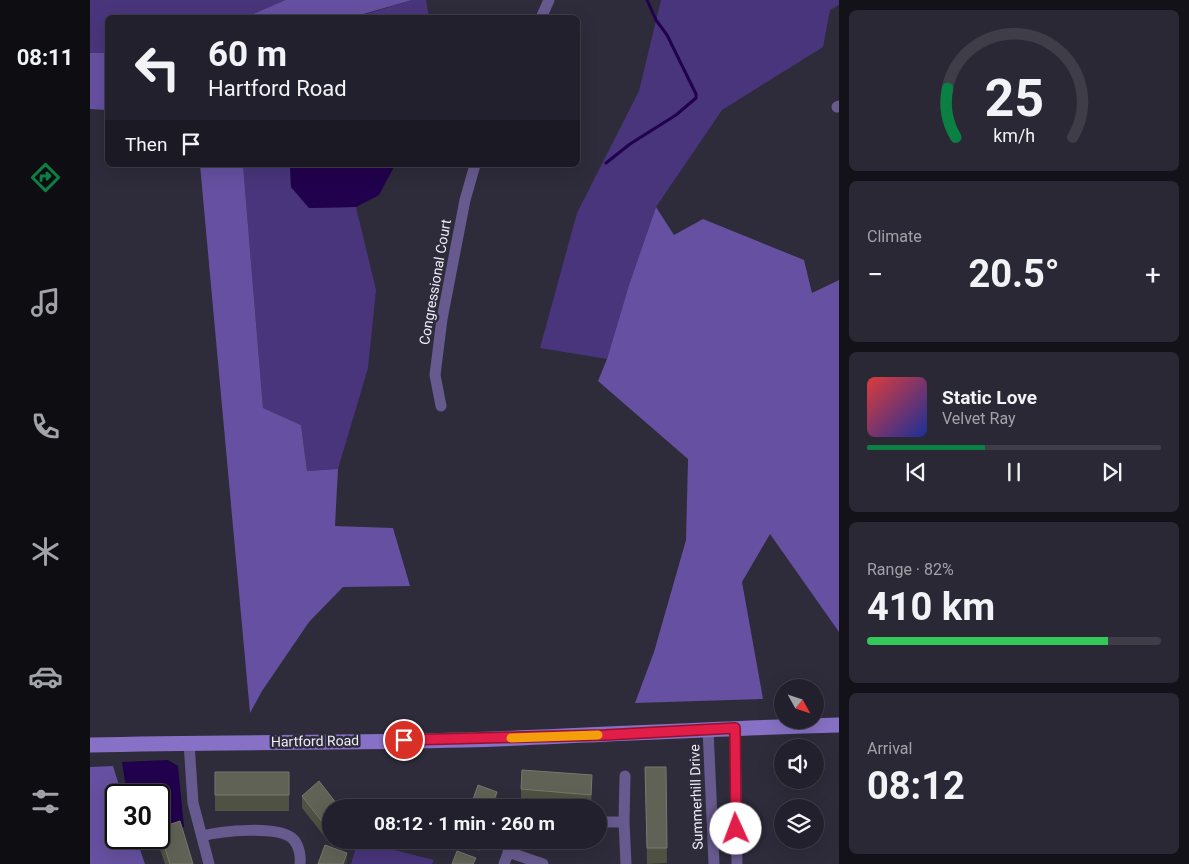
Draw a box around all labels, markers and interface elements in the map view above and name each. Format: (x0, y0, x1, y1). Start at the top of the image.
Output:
text: 60 m (208, 34, 287, 75)
icon: left (125, 35, 190, 100)
text: 08:11 (17, 45, 73, 70)
text: 25 (984, 68, 1044, 129)
text: Hartford Road (208, 76, 347, 101)
text: km/h (993, 125, 1035, 146)
icon: arrive (177, 130, 205, 158)
text: Then (125, 133, 167, 156)
icon: directions (28, 160, 63, 195)
street label: Congressional Court (416, 218, 454, 346)
text: Climate (867, 227, 922, 246)
text: 20.5° (968, 252, 1060, 296)
text: − (867, 258, 883, 291)
text: + (1145, 258, 1161, 291)
icon: music (28, 285, 63, 320)
text: Static Love (942, 386, 1037, 409)
icon: phone (28, 409, 63, 444)
text: Velvet Ray (942, 409, 1016, 428)
icon: previous (902, 458, 930, 486)
icon: pause (1000, 458, 1028, 486)
icon: next (1098, 458, 1126, 486)
icon: climate (28, 534, 63, 569)
text: Range · 82% (867, 560, 954, 579)
text: 410 km (867, 585, 995, 629)
icon: car (28, 659, 63, 694)
north arrow (774, 679, 824, 729)
map controls (774, 679, 824, 849)
pin (383, 719, 425, 761)
icon: arrive (390, 726, 418, 754)
street label: Hartford Road (271, 732, 359, 750)
button: sound (774, 739, 824, 789)
text: Arrival (867, 739, 912, 758)
street label: Summerhill Drive (686, 744, 706, 850)
text: 08:12 (867, 764, 965, 808)
icon: filters (28, 784, 63, 819)
speed limit sign: 30 (105, 784, 170, 849)
button: layers (774, 799, 824, 849)
position arrow (709, 802, 761, 854)
text: 08:12 · 1 min · 260 m (374, 812, 555, 835)

